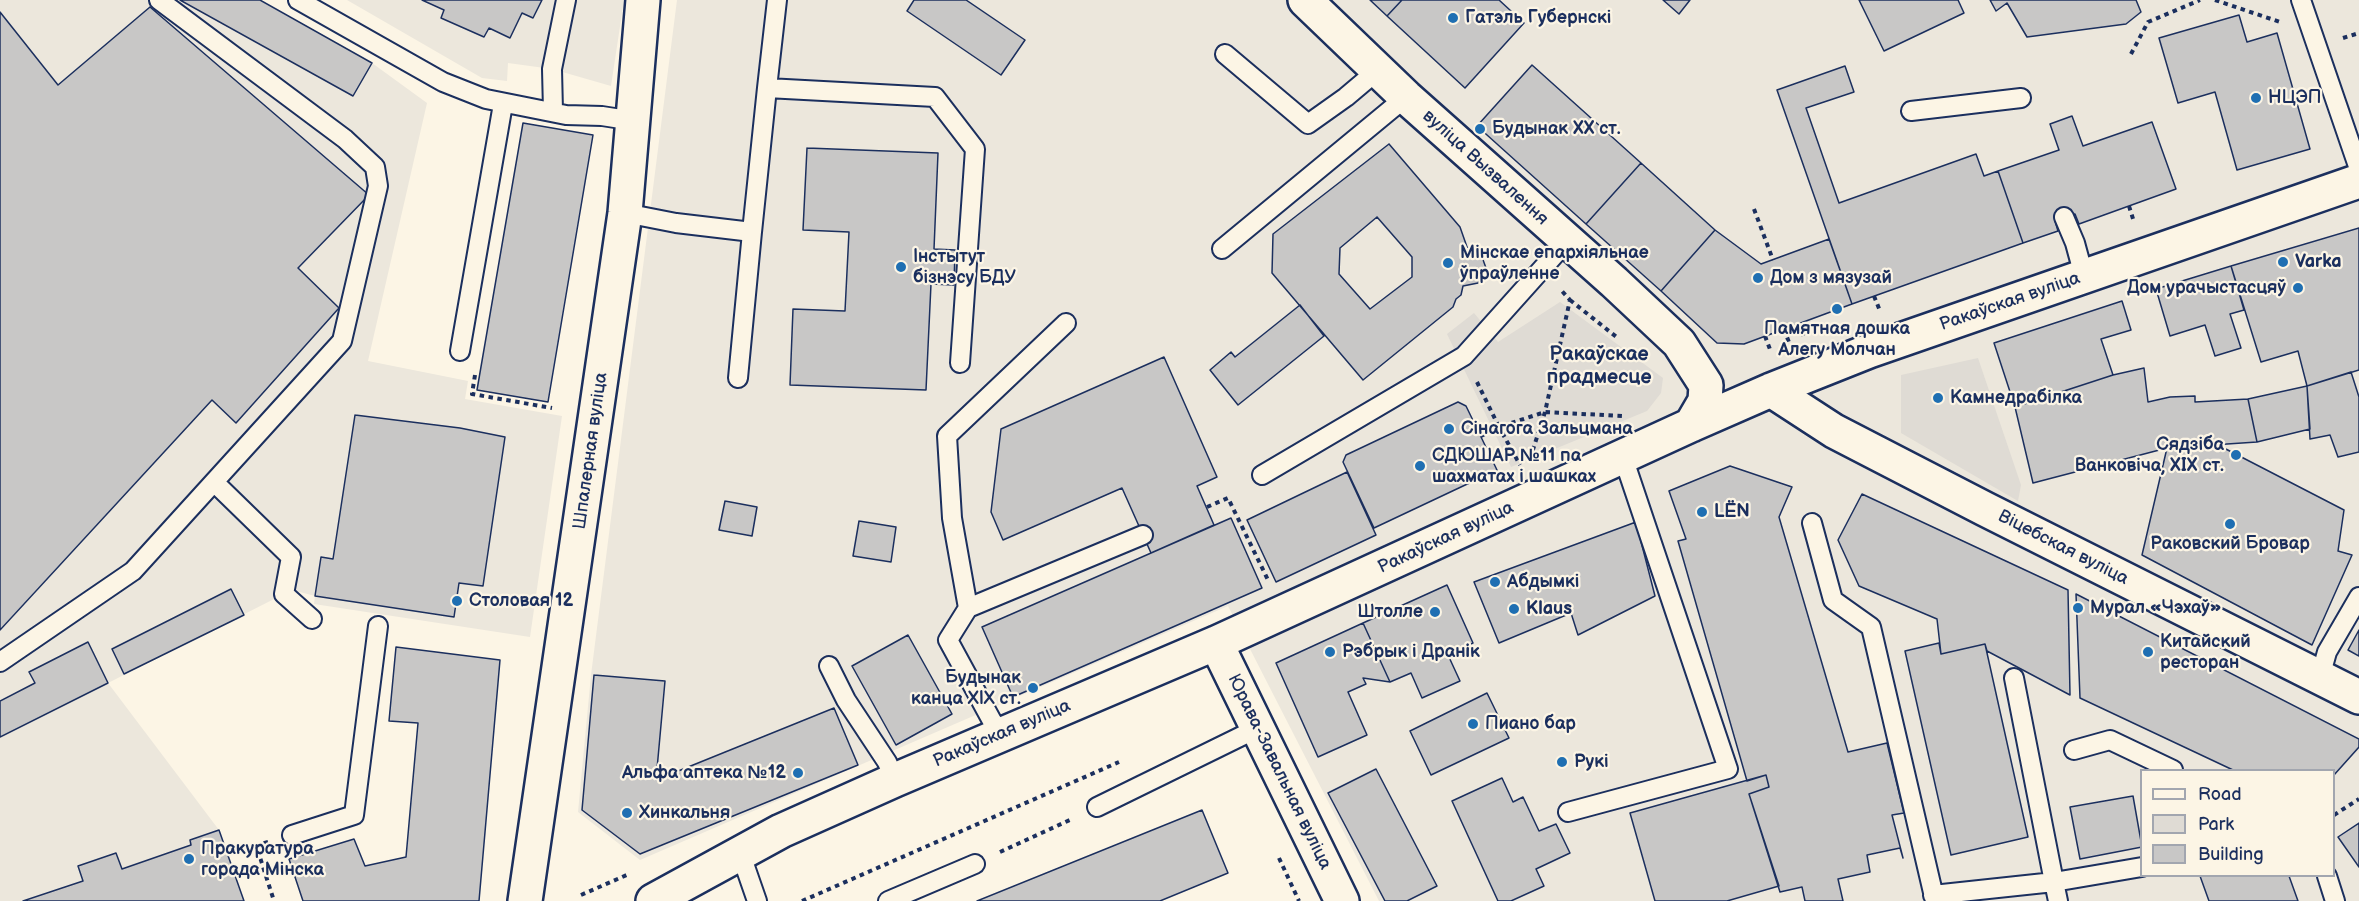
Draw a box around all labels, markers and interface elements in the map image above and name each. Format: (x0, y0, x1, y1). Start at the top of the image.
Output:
place label: Гатэль Губернскі (1465, 7, 1611, 29)
marker: Гатэль Губернскі (1446, 11, 1460, 25)
place label: НЦЭП (2268, 87, 2321, 109)
marker: НЦЭП (2249, 91, 2263, 105)
street label: вуліца Вызвалення (1418, 106, 1552, 230)
place label: Будынак XX ст. (1492, 118, 1621, 140)
marker: Будынак XX ст. (1473, 122, 1487, 136)
place label: Мінскае епархіяльнае ўпраўленне (1460, 242, 1649, 284)
place label: Інстытут бізнэсу БДУ (913, 246, 1016, 288)
place label: Varka (2295, 251, 2342, 273)
marker: Varka (2276, 255, 2290, 269)
marker: Мінскае епархіяльнае ўпраўленне (1441, 256, 1455, 270)
marker: Інстытут бізнэсу БДУ (894, 260, 908, 274)
place label: Дом з мязузай (1770, 267, 1892, 289)
street label: Ракаўская вуліца (1937, 268, 2083, 336)
marker: Дом з мязузай (1751, 271, 1765, 285)
place label: Дом урачыстасцяў (2127, 277, 2286, 299)
marker: Дом урачыстасцяў (2291, 281, 2305, 295)
marker: Памятная дошка Алегу Молчан (1830, 302, 1844, 316)
place label: Памятная дошка Алегу Молчан (1764, 318, 1910, 360)
district label: Ракаўскае прадмесце (1546, 343, 1652, 390)
street label: Шпалерная вуліца (569, 371, 613, 531)
place label: Камнедрабілка (1950, 387, 2082, 409)
marker: Камнедрабілка (1931, 391, 1945, 405)
place label: Сінагога Зальцмана (1461, 418, 1633, 440)
marker: Сінагога Зальцмана (1442, 422, 1456, 436)
place label: Сядзіба Ванковіча, XIX ст. (2075, 434, 2224, 476)
place label: СДЮШАР №11 па шахматах і шашках (1432, 445, 1596, 488)
marker: Сядзіба Ванковіча, XIX ст. (2229, 448, 2243, 462)
marker: СДЮШАР №11 па шахматах і шашках (1413, 459, 1427, 473)
street label: Ракаўская вуліца (1375, 497, 1517, 579)
place label: LЁN (1714, 501, 1750, 523)
marker: LЁN (1695, 505, 1709, 519)
street label: Віцебская вуліца (1994, 506, 2132, 590)
marker: Раковский Бровар (2223, 517, 2237, 531)
place label: Раковский Бровар (2150, 533, 2310, 555)
place label: Абдымкі (1507, 571, 1579, 593)
marker: Абдымкі (1488, 575, 1502, 589)
place label: Столовая 12 (469, 590, 573, 612)
marker: Столовая 12 (450, 594, 464, 608)
place label: Мурал «Чэхаў» (2090, 597, 2222, 619)
place label: Klaus (1526, 598, 1572, 620)
place label: Штолле (1357, 601, 1423, 623)
marker: Мурал «Чэхаў» (2071, 601, 2085, 615)
marker: Klaus (1507, 602, 1521, 616)
marker: Штолле (1428, 605, 1442, 619)
place label: Китайский ресторан (2160, 631, 2251, 674)
place label: Рэбрык і Дранiк (1342, 641, 1480, 663)
marker: Рэбрык і Дранiк (1323, 645, 1337, 659)
marker: Китайский ресторан (2141, 645, 2155, 659)
place label: Будынак канца ХІХ ст. (911, 667, 1021, 710)
street label: Юрава-Завальная вуліца (1222, 671, 1336, 873)
marker: Будынак канца ХІХ ст. (1026, 681, 1040, 695)
street label: Ракаўская вуліца (930, 695, 1074, 773)
place label: Пиано бар (1485, 713, 1576, 735)
marker: Пиано бар (1466, 717, 1480, 731)
place label: Рукі (1574, 751, 1609, 773)
marker: Рукі (1555, 755, 1569, 769)
place label: Альфа аптека №12 (622, 762, 786, 784)
marker: Альфа аптека №12 (791, 766, 805, 780)
legend (2140, 769, 2335, 877)
text: Road (2198, 784, 2242, 805)
place label: Хинкальня (639, 802, 730, 824)
marker: Хинкальня (620, 806, 634, 820)
text: Park (2198, 814, 2234, 835)
place label: Пракуратура горада Мінска (201, 838, 324, 880)
text: Building (2198, 844, 2264, 865)
marker: Пракуратура горада Мінска (182, 852, 196, 866)

